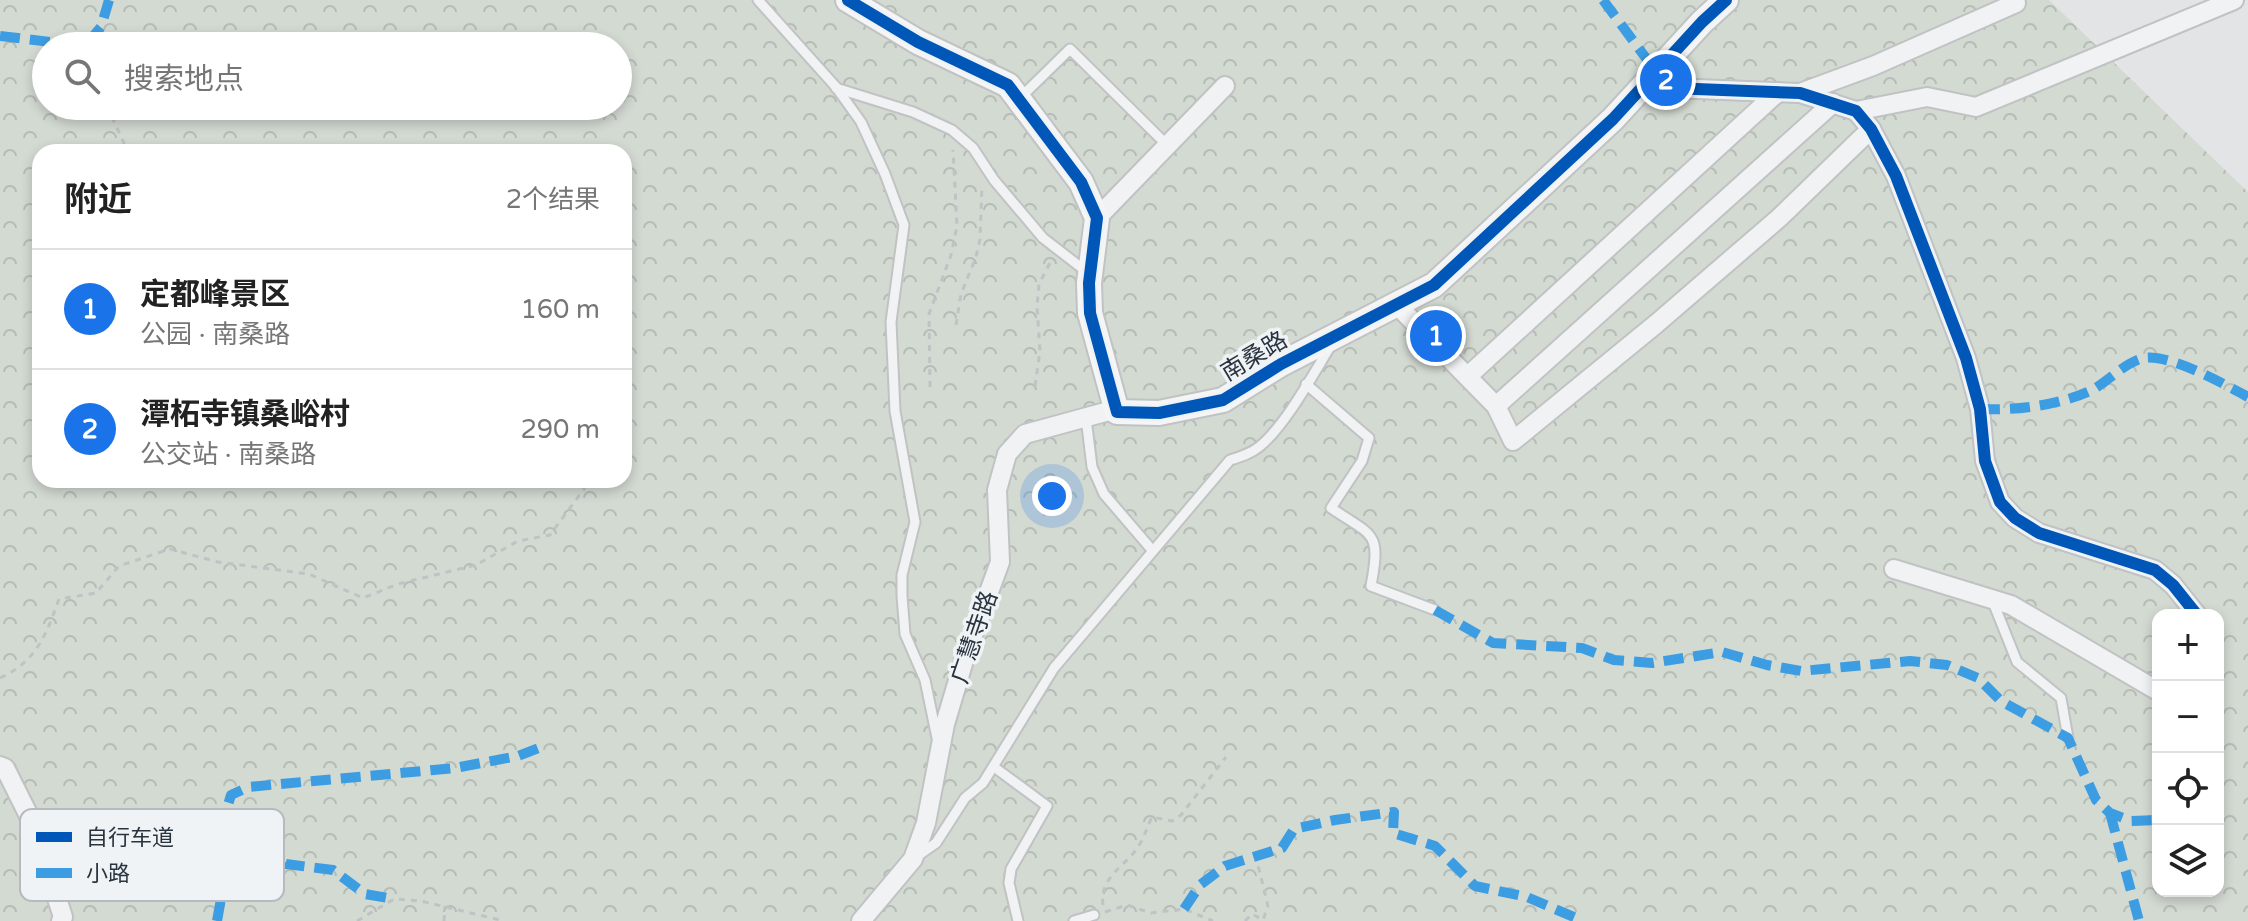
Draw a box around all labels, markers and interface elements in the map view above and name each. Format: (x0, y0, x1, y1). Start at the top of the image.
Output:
search box (32, 32, 632, 120)
pin: 2 (1640, 50, 1692, 110)
icon: search (60, 54, 104, 98)
text: 搜索地点 (124, 61, 244, 98)
text: 附近 (64, 180, 132, 221)
text: 2个结果 (506, 184, 600, 215)
text: 定都峰景区 (140, 276, 290, 313)
text: 1 (82, 294, 98, 325)
text: 160 m (520, 294, 600, 325)
pin: 1 (1410, 306, 1462, 366)
text: 公园 · 南桑路 (140, 319, 290, 350)
street label: 南桑路 (1216, 325, 1293, 387)
text: 潭柘寺镇桑峪村 (140, 396, 350, 433)
text: 2 (82, 414, 98, 445)
text: 290 m (520, 414, 600, 445)
text: 公交站 · 南桑路 (140, 439, 316, 470)
your location (1032, 476, 1072, 516)
street label: 广慧寺路 (945, 587, 1004, 687)
map controls (2152, 609, 2224, 897)
button: + (2152, 609, 2224, 681)
button: − (2152, 681, 2224, 753)
button: locate (2152, 753, 2224, 825)
legend (20, 809, 284, 901)
text: 自行车道 (86, 825, 174, 851)
button: layers (2152, 825, 2224, 897)
text: 小路 (86, 861, 130, 887)

